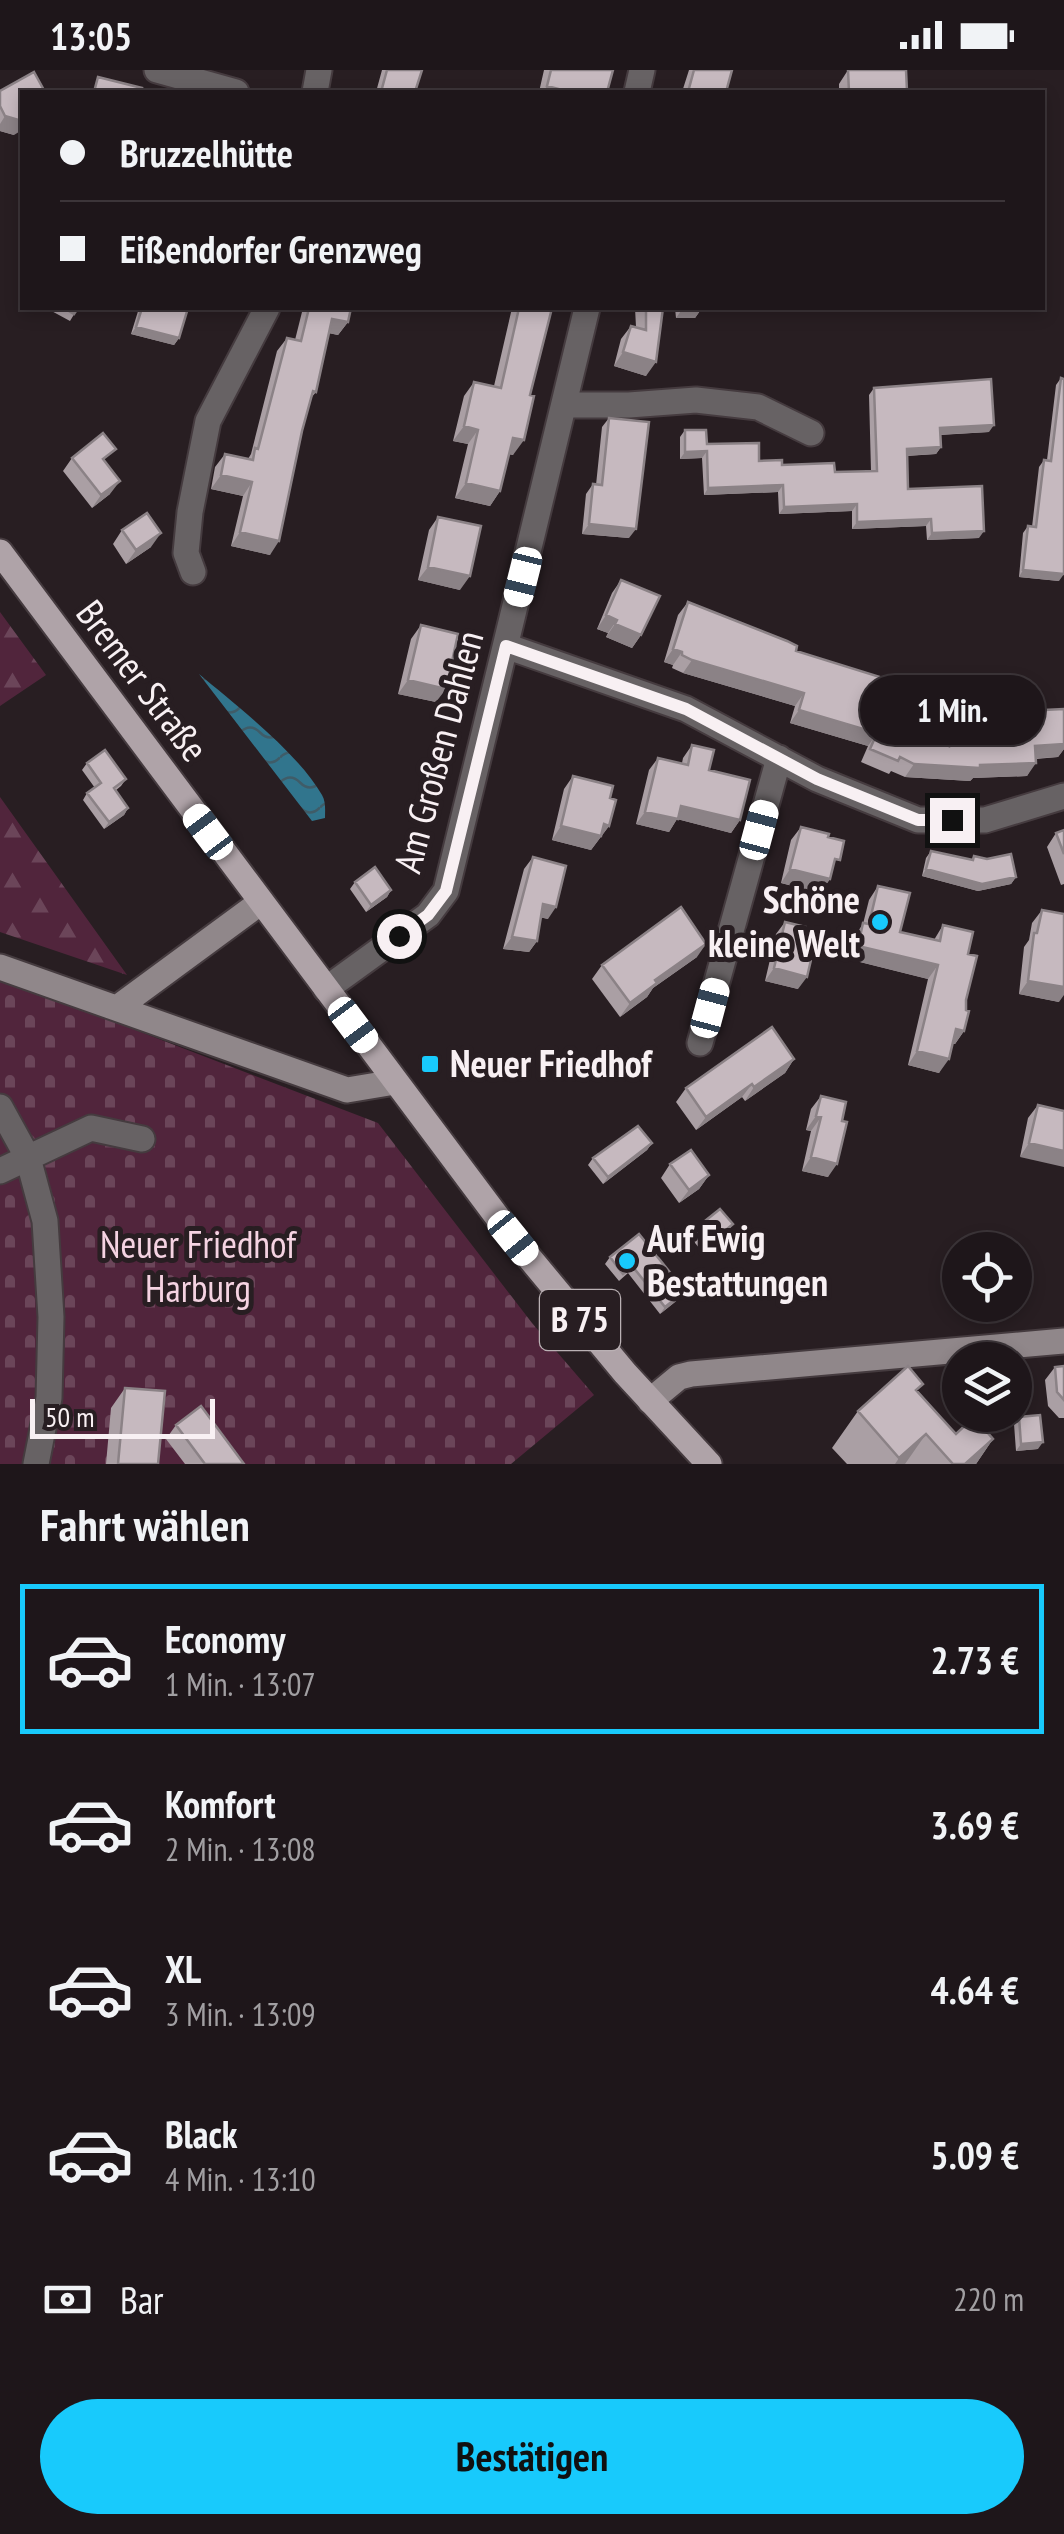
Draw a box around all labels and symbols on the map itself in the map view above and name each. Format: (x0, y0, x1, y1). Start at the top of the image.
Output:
car (501, 544, 545, 610)
street label: Bremer Straße (67, 590, 220, 770)
street label: Am Großen Dahlen (382, 625, 493, 878)
callout: 1 Min. (860, 675, 1044, 745)
car (737, 797, 781, 863)
route end (930, 798, 975, 843)
car (178, 799, 238, 865)
place label: Schöne kleine Welt (708, 874, 860, 967)
marker: Schöne kleine Welt (869, 911, 891, 933)
route start (377, 914, 422, 959)
car (688, 975, 732, 1041)
car (323, 992, 383, 1058)
place label: Neuer Friedhof (450, 1038, 653, 1087)
marker: Neuer Friedhof (419, 1053, 441, 1075)
car (482, 1205, 544, 1271)
place label: Auf Ewig Bestattungen (646, 1213, 828, 1306)
park label: Neuer Friedhof Harburg (100, 1219, 297, 1312)
marker: Auf Ewig Bestattungen (616, 1250, 638, 1272)
road number: B 75 (540, 1290, 620, 1350)
scale bar (30, 1394, 215, 1438)

